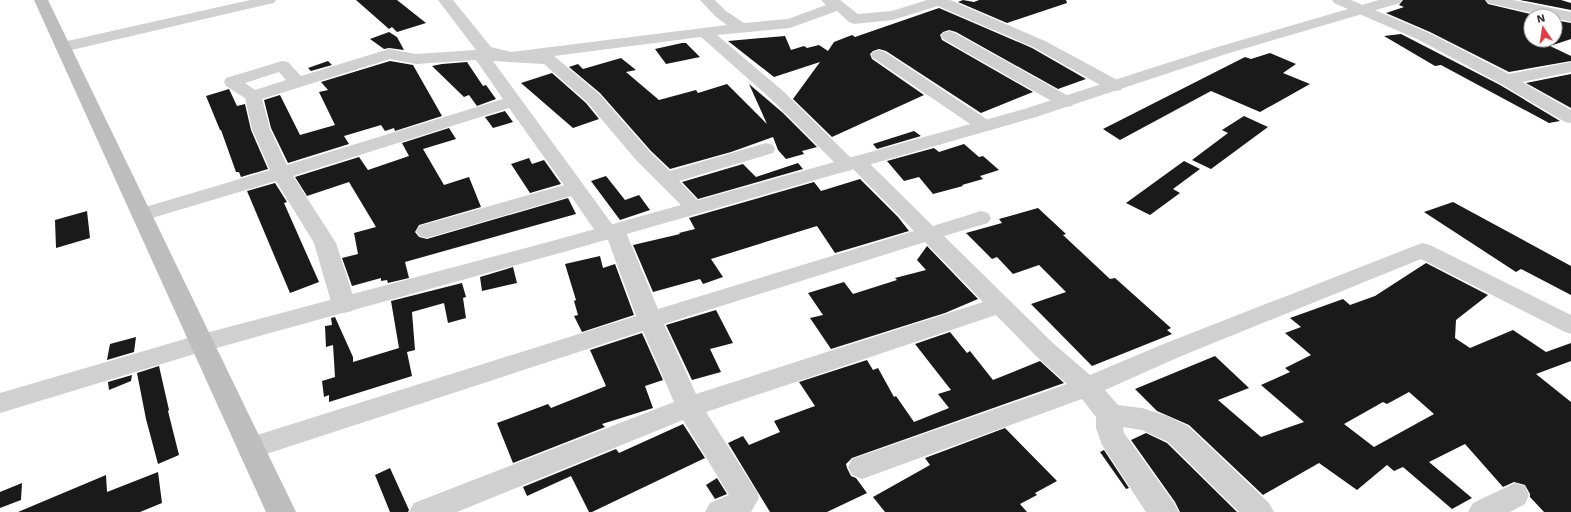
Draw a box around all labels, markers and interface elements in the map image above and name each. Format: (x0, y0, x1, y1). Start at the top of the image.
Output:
north arrow (1523, 8, 1563, 48)
text: N (1535, 11, 1546, 26)

